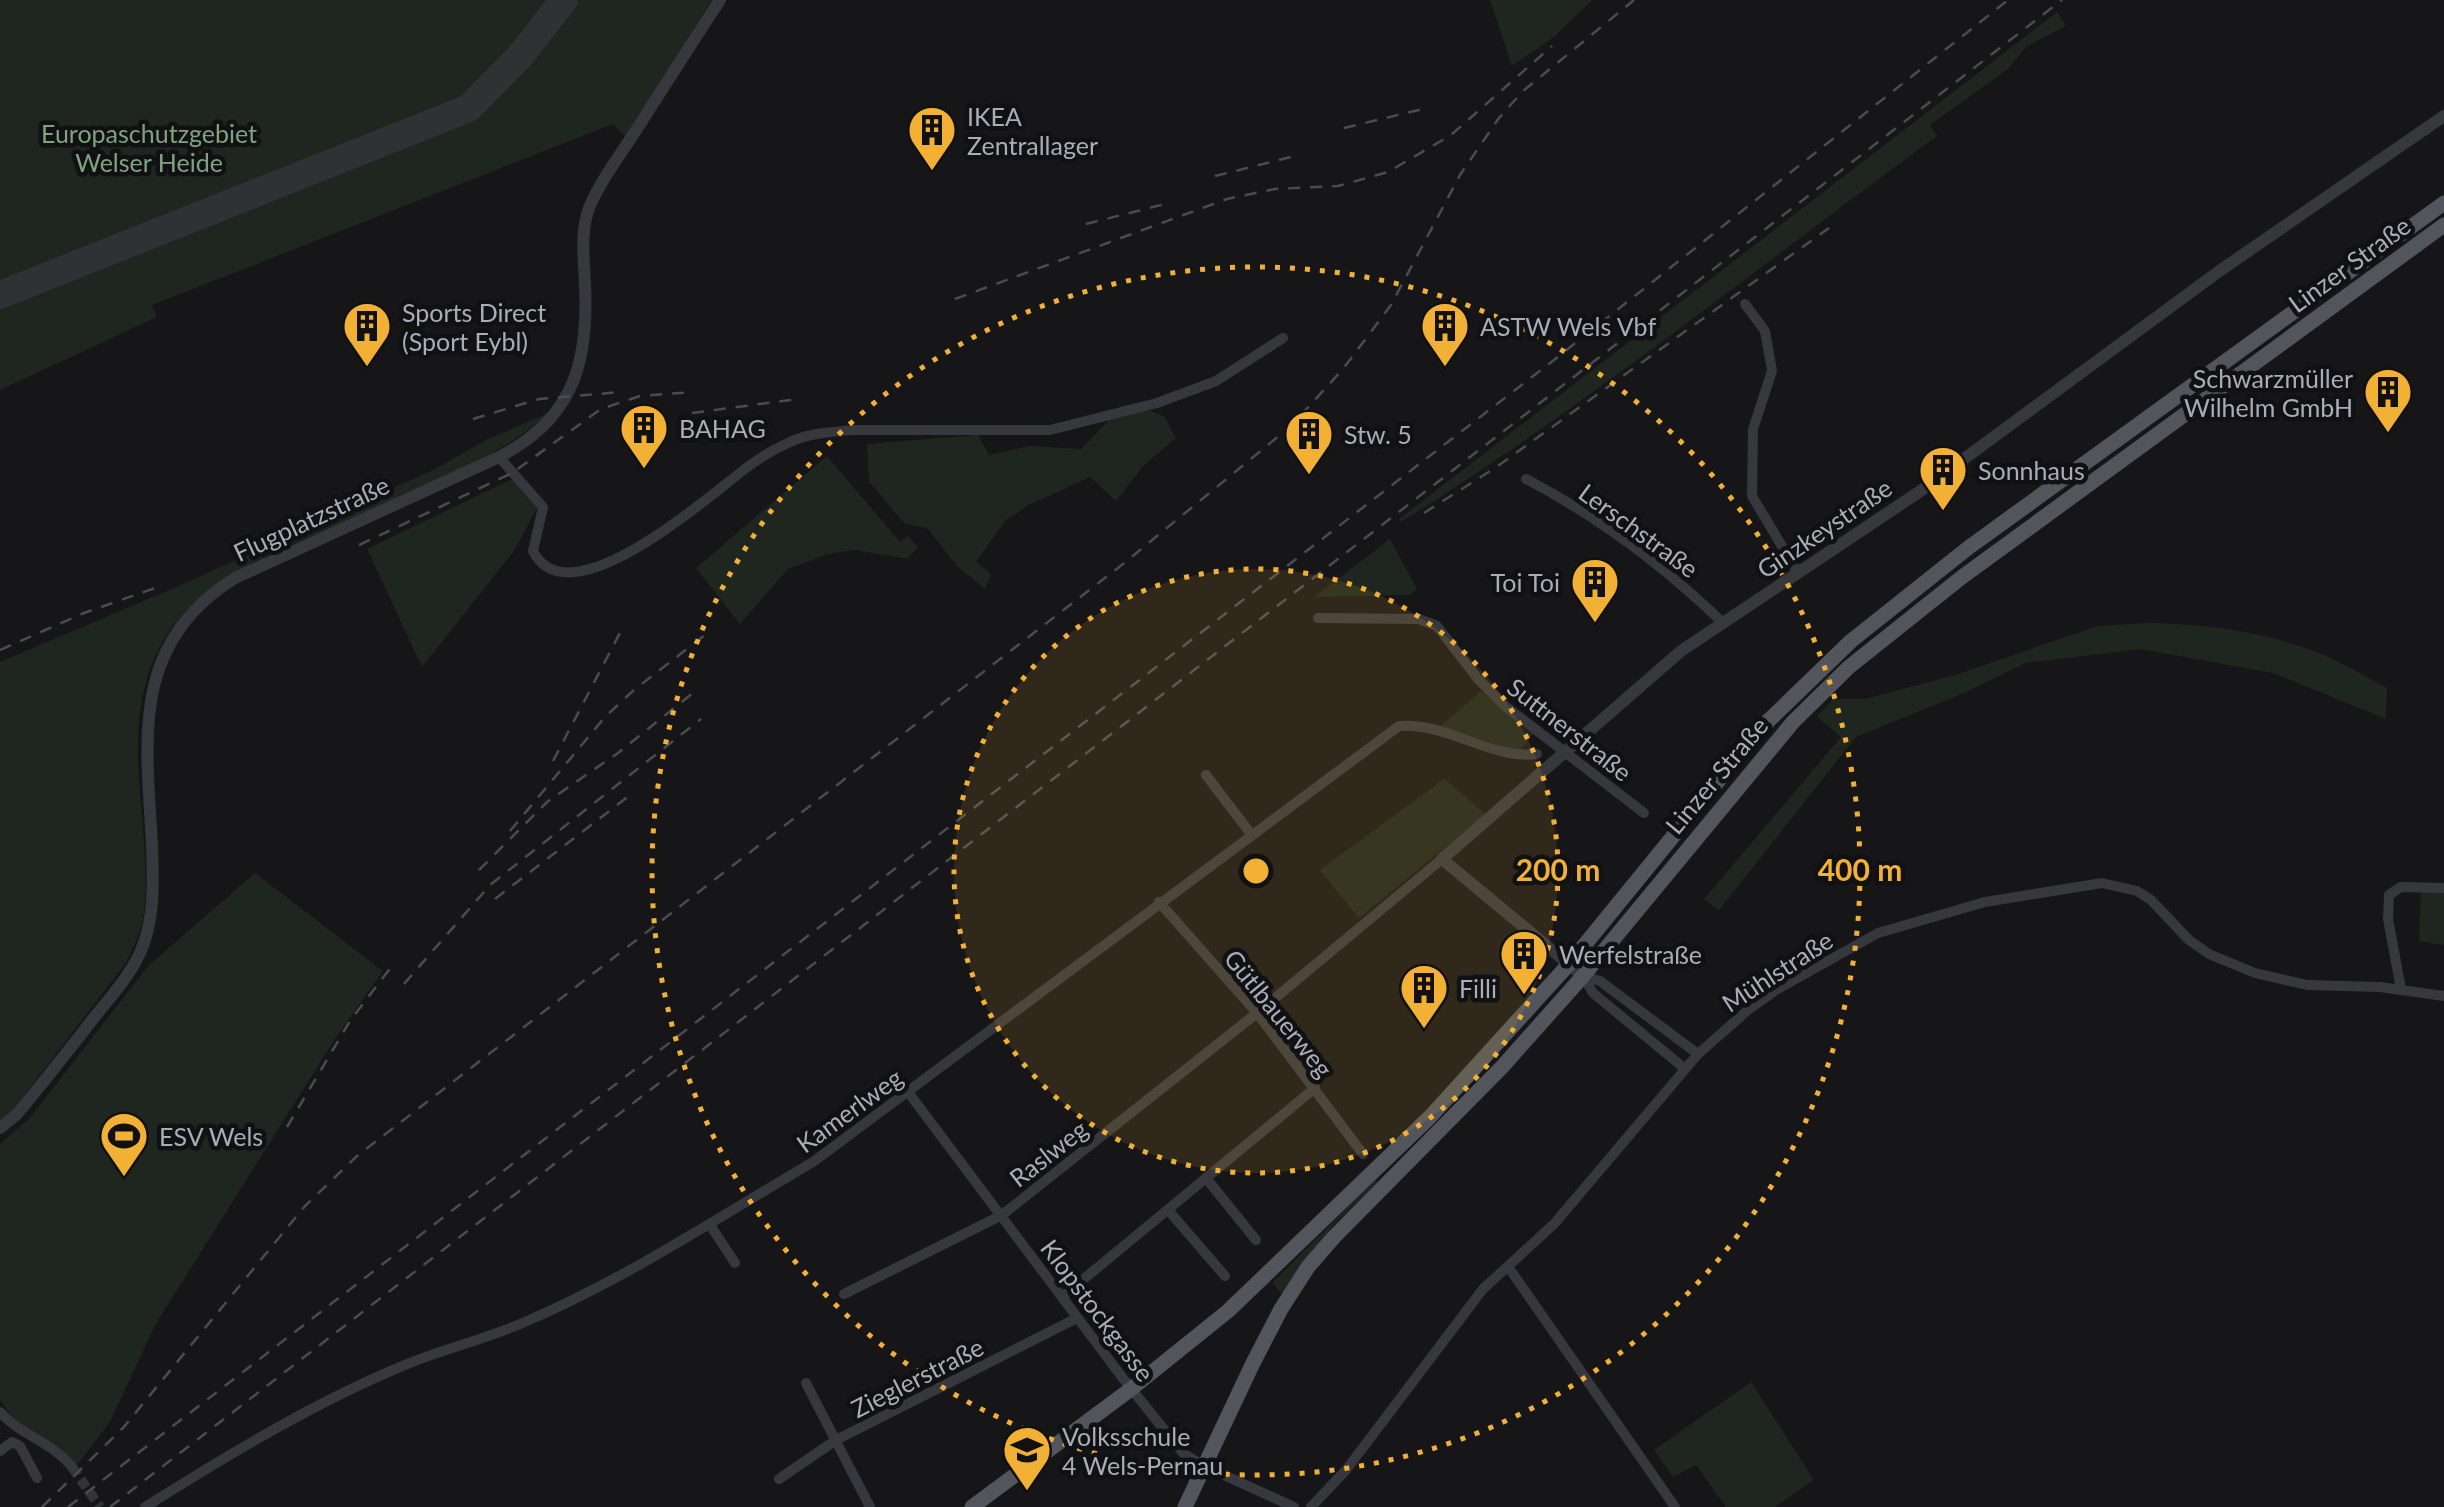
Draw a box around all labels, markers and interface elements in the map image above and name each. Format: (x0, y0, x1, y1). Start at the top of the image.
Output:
place label: IKEA Zentrallager (967, 101, 1098, 160)
building icon: IKEA Zentrallager (906, 104, 958, 172)
park label: Europaschutzgebiet Welser Heide (41, 118, 257, 177)
street label: Linzer Straße (2282, 210, 2416, 318)
place label: Sports Direct (Sport Eybl) (402, 297, 546, 356)
building icon: Sports Direct (Sport Eybl) (341, 300, 393, 368)
building icon: ASTW Wels Vbf (1419, 300, 1471, 368)
place label: ASTW Wels Vbf (1480, 311, 1656, 341)
place label: Schwarzmüller Wilhelm GmbH (2184, 363, 2353, 422)
building icon: Schwarzmüller Wilhelm GmbH (2362, 366, 2414, 434)
building icon: BAHAG (618, 402, 670, 470)
building icon: Stw. 5 (1283, 408, 1335, 476)
place label: BAHAG (679, 413, 766, 443)
place label: Stw. 5 (1344, 419, 1412, 449)
building icon: Sonnhaus (1917, 444, 1969, 512)
place label: Sonnhaus (1978, 455, 2085, 485)
street label: Flugplatzstraße (229, 469, 393, 567)
street label: Ginzkeystraße (1751, 472, 1897, 584)
street label: Lerschstraße (1574, 477, 1704, 583)
building icon: Toi Toi (1569, 556, 1621, 624)
place label: Toi Toi (1491, 567, 1560, 597)
street label: Suttnerstraße (1502, 671, 1638, 787)
street label: Linzer Straße (1659, 711, 1773, 839)
text: 200 m (1516, 851, 1600, 887)
text: 400 m (1818, 851, 1902, 887)
centre of rings (1238, 853, 1274, 889)
street label: Mühlstraße (1716, 924, 1838, 1018)
building icon: Werfelstraße (1498, 928, 1550, 996)
place label: Werfelstraße (1559, 939, 1702, 969)
street label: Gütlbauerweg (1219, 943, 1339, 1083)
building icon: Filli (1398, 962, 1450, 1030)
place label: Filli (1459, 973, 1497, 1003)
street label: Kamerlweg (790, 1062, 908, 1158)
sports icon: ESV Wels (98, 1110, 150, 1178)
street label: Raslweg (1003, 1113, 1093, 1193)
place label: ESV Wels (159, 1121, 263, 1151)
street label: Klopstockgasse (1035, 1233, 1161, 1387)
street label: Zieglerstraße (846, 1331, 988, 1423)
place label: Volksschule 4 Wels-Pernau (1062, 1421, 1223, 1480)
school or university icon: Volksschule 4 Wels-Pernau (1001, 1424, 1053, 1492)

